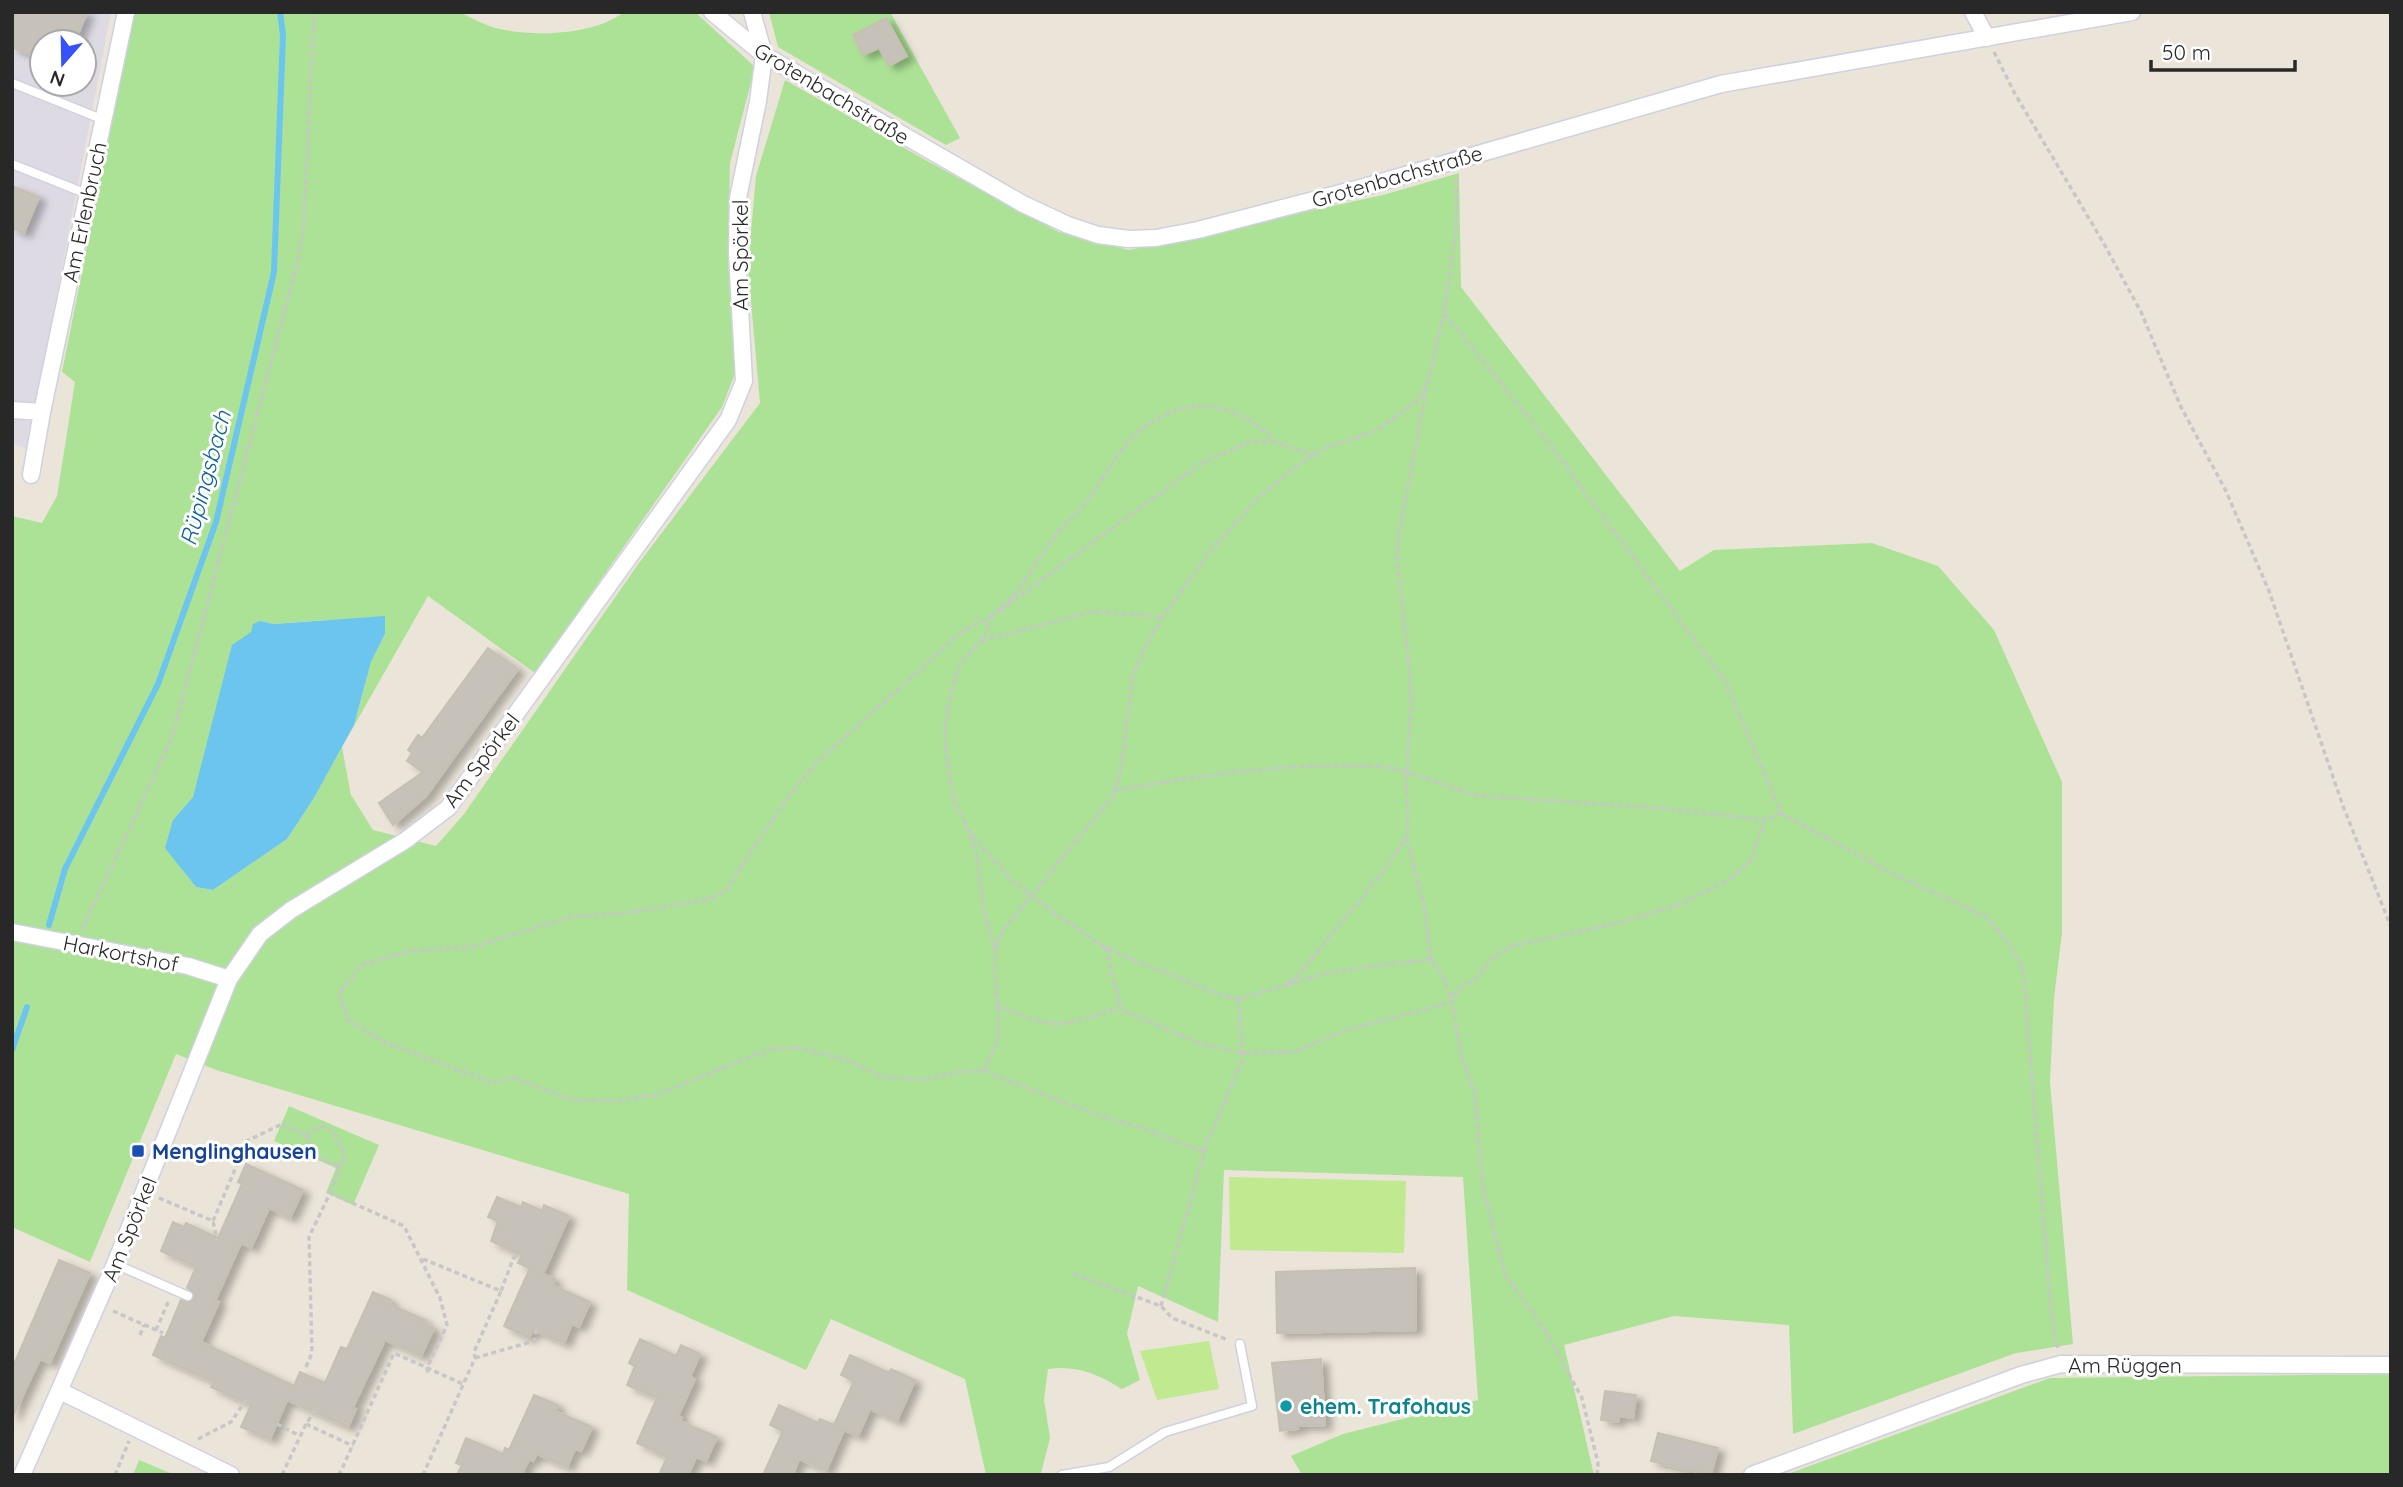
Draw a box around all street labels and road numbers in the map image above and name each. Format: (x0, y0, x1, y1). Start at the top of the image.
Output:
street label: Grotenbachstraße (750, 36, 914, 150)
street label: Grotenbachstraße (1309, 139, 1485, 213)
street label: Am Erlenbruch (56, 140, 112, 284)
street label: Am Spörkel (727, 199, 753, 311)
street label: Am Spörkel (437, 708, 525, 812)
street label: Harkortshof (61, 929, 181, 977)
street label: Am Spörkel (96, 1173, 162, 1285)
street label: Am Rüggen (2068, 1352, 2182, 1378)

